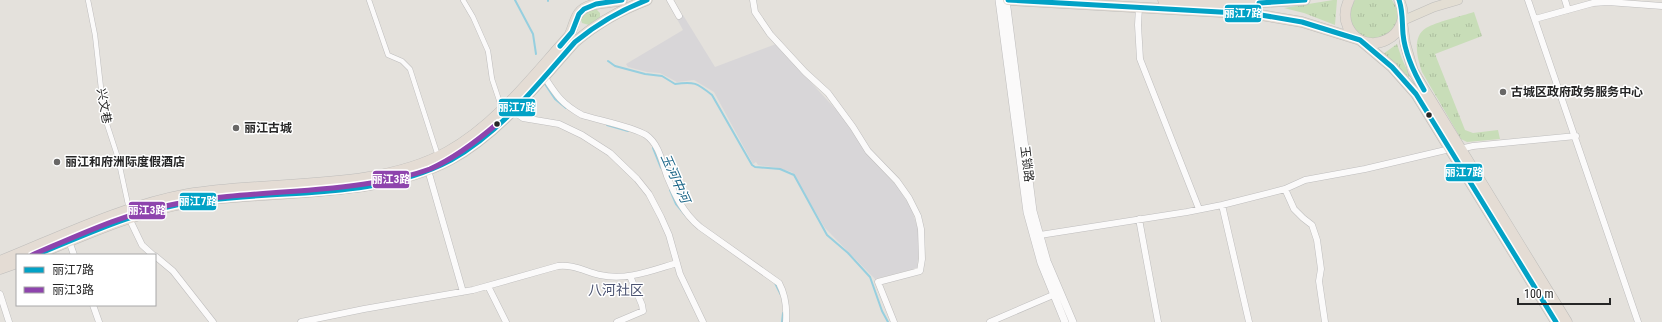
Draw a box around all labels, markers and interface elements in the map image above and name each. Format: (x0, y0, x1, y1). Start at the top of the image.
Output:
line badge: 丽江7路 (1224, 4, 1262, 23)
text: 丽江7路 (1224, 7, 1263, 20)
place label: 古城区政府政务服务中心 (1511, 85, 1643, 99)
street label: 兴文巷 (94, 87, 114, 125)
marker: 古城区政府政务服务中心 (1498, 87, 1508, 97)
line badge: 丽江7路 (498, 98, 536, 117)
text: 丽江7路 (498, 101, 537, 114)
unlabelled marker (1424, 110, 1434, 120)
unlabelled marker (492, 119, 502, 129)
place label: 丽江古城 (244, 121, 292, 135)
marker: 丽江古城 (231, 123, 241, 133)
street label: 玉锁路 (1018, 145, 1036, 183)
water label: 玉河中河 (658, 151, 694, 208)
place label: 丽江和府洲际度假酒店 (65, 155, 185, 169)
marker: 丽江和府洲际度假酒店 (52, 157, 62, 167)
line badge: 丽江7路 (1445, 163, 1483, 182)
text: 丽江7路 (1445, 166, 1484, 179)
line badge: 丽江3路 (372, 170, 410, 189)
text: 丽江3路 (372, 173, 411, 186)
line badge: 丽江7路 (179, 192, 217, 211)
text: 丽江7路 (179, 195, 218, 208)
line badge: 丽江3路 (128, 201, 166, 220)
text: 丽江3路 (128, 204, 167, 217)
legend (16, 254, 156, 306)
text: 丽江7路 (52, 263, 94, 277)
scale bar (1518, 280, 1610, 306)
district label: 八河社区 (588, 282, 644, 298)
text: 丽江3路 (52, 283, 94, 297)
text: 100 m (1524, 287, 1554, 301)

